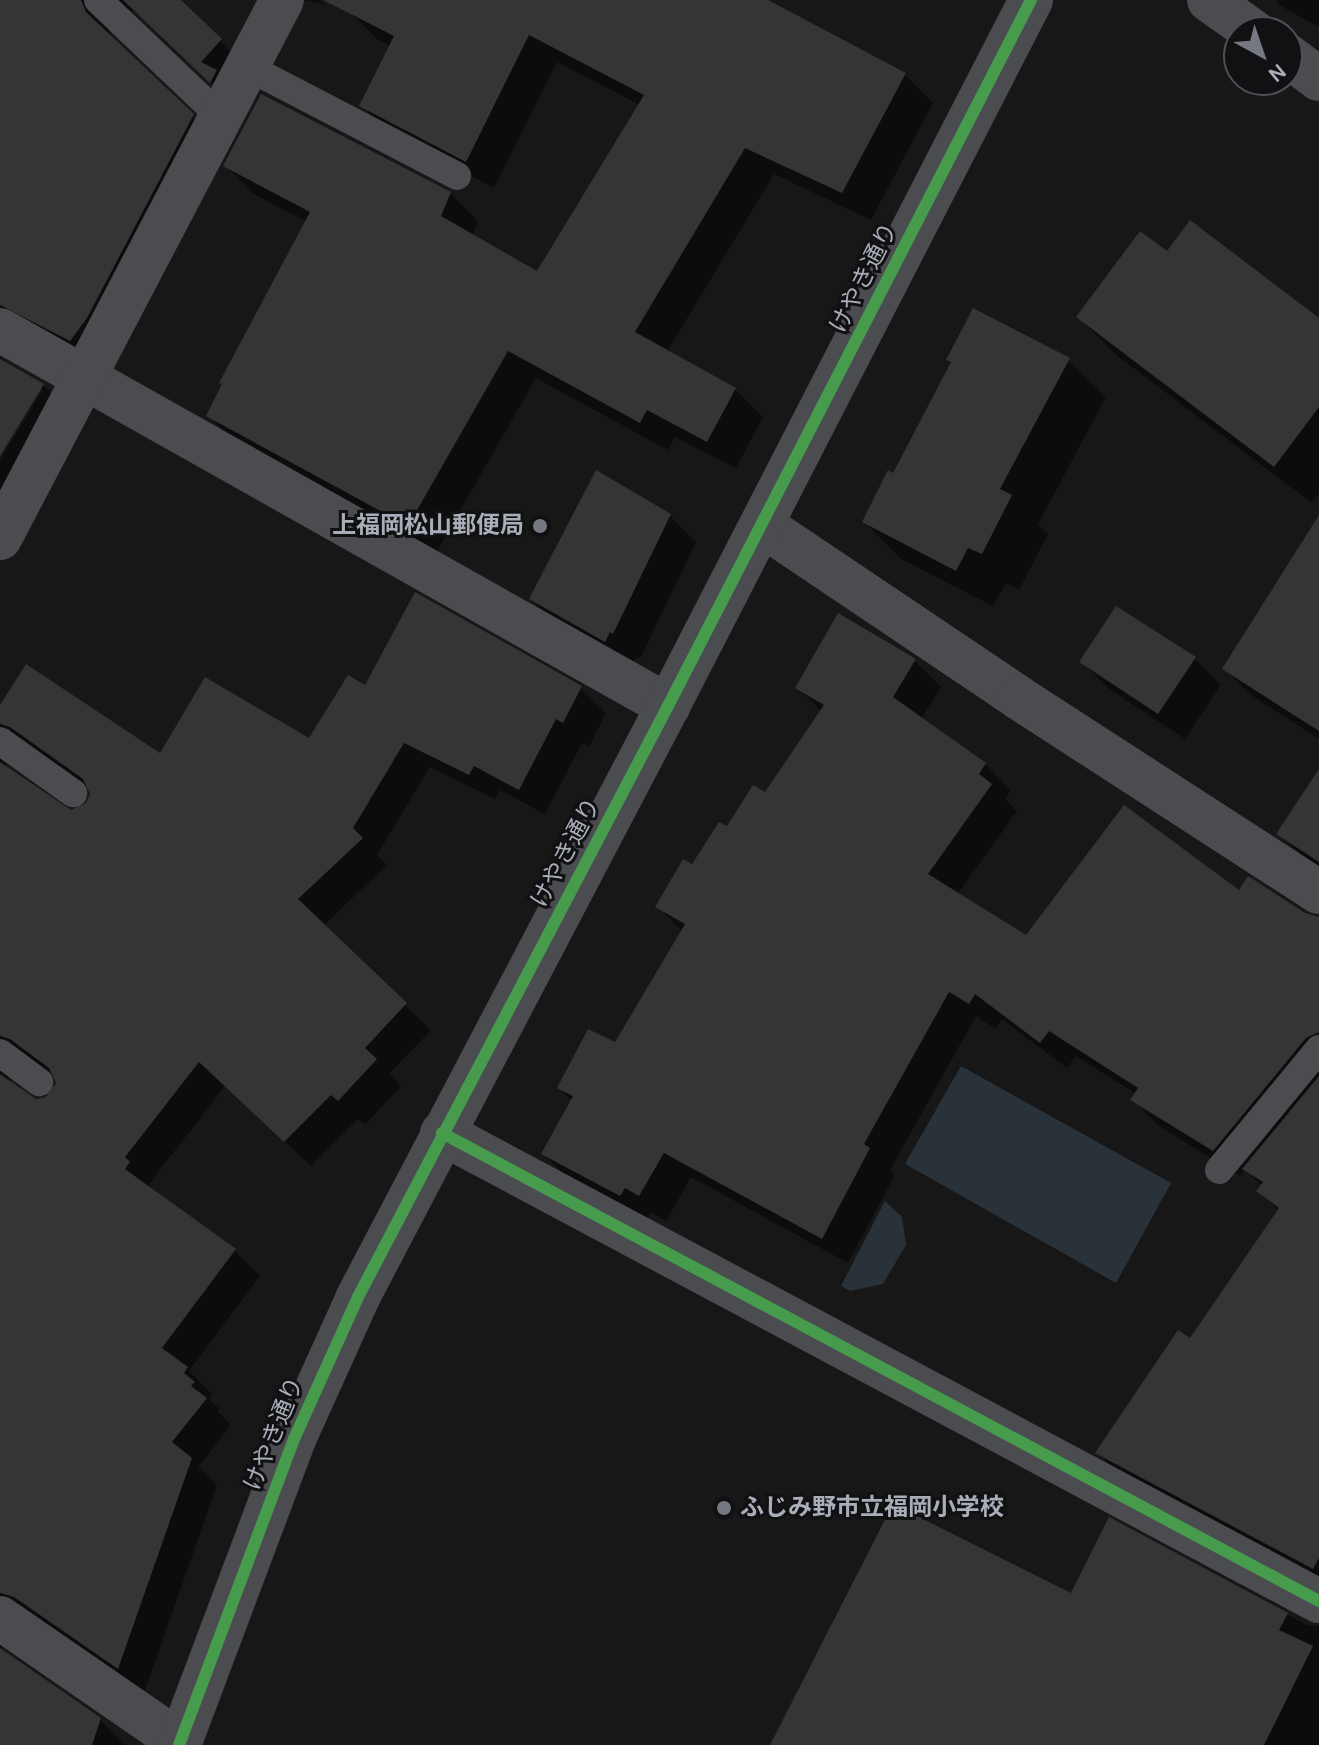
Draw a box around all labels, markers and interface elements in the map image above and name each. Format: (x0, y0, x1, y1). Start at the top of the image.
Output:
north arrow (1223, 16, 1303, 96)
text: N (1263, 58, 1292, 88)
street label: けやき通り (824, 218, 904, 338)
place label: 上福岡松山郵便局 (332, 512, 524, 540)
marker: 上福岡松山郵便局 (531, 517, 549, 535)
street label: けやき通り (525, 793, 607, 913)
street label: けやき通り (238, 1373, 310, 1495)
place label: ふじみ野市立福岡小学校 (740, 1494, 1004, 1522)
marker: ふじみ野市立福岡小学校 (715, 1499, 733, 1517)

